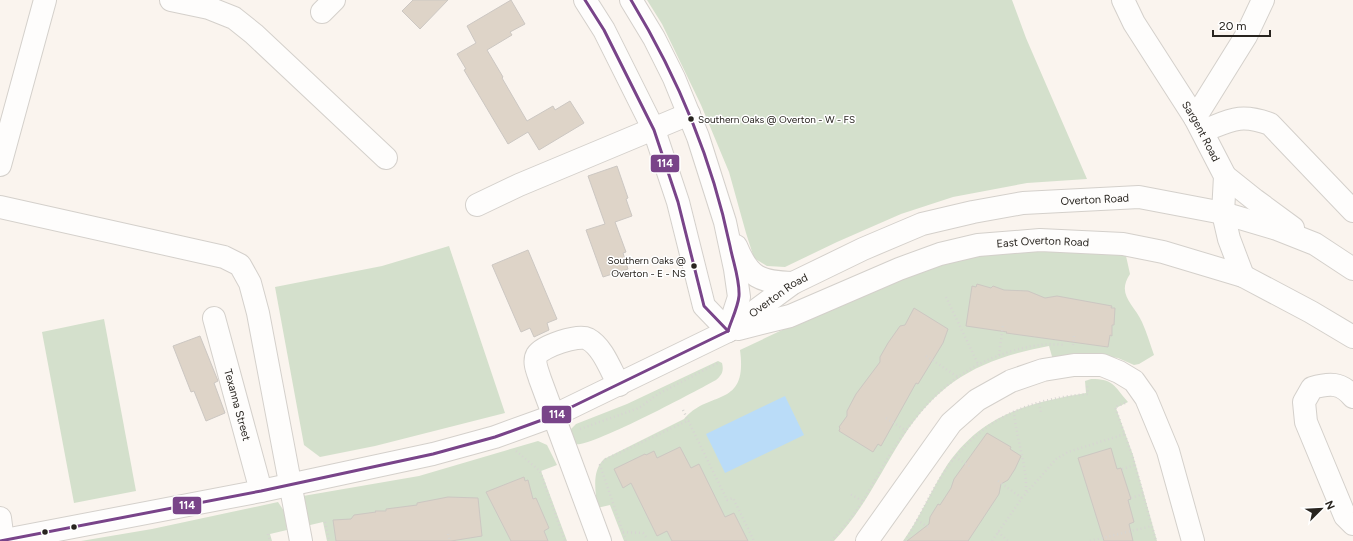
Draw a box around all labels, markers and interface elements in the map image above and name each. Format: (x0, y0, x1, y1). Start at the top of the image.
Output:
scale bar (1213, 12, 1270, 38)
text: 20 m (1219, 19, 1247, 33)
street label: Sargent Road (1179, 99, 1222, 164)
place label: Southern Oaks @ Overton - W - FS (698, 113, 855, 126)
marker: Southern Oaks @ Overton - W - FS (686, 114, 696, 124)
line badge: 114 (650, 154, 680, 173)
text: 114 (657, 157, 673, 170)
street label: Overton Road (1060, 192, 1129, 208)
street label: East Overton Road (996, 234, 1089, 250)
place label: Southern Oaks @ Overton - E - NS (608, 254, 686, 280)
marker: Southern Oaks @ Overton - E - NS (689, 261, 699, 271)
street label: Overton Road (747, 271, 810, 320)
street label: Texanna Street (221, 368, 253, 442)
line badge: 114 (541, 405, 572, 424)
text: 114 (549, 408, 565, 421)
north arrow (1301, 489, 1341, 529)
line badge: 114 (172, 496, 202, 515)
text: 114 (179, 499, 195, 512)
text: N (1322, 499, 1337, 512)
unlabelled marker (69, 522, 79, 532)
unlabelled marker (40, 527, 50, 537)

